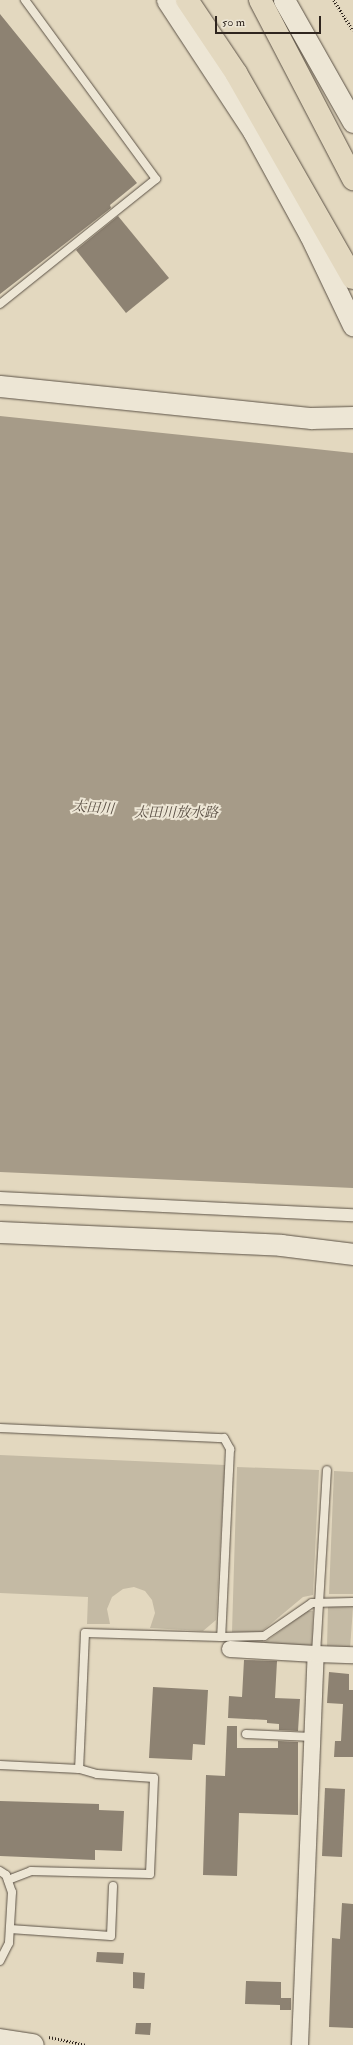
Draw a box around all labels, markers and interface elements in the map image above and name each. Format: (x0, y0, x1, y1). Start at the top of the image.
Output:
scale bar (217, 8, 323, 34)
text: 50 m (222, 15, 245, 30)
water label: 太田川 (71, 798, 115, 818)
water label: 太田川放水路 (134, 805, 218, 821)

